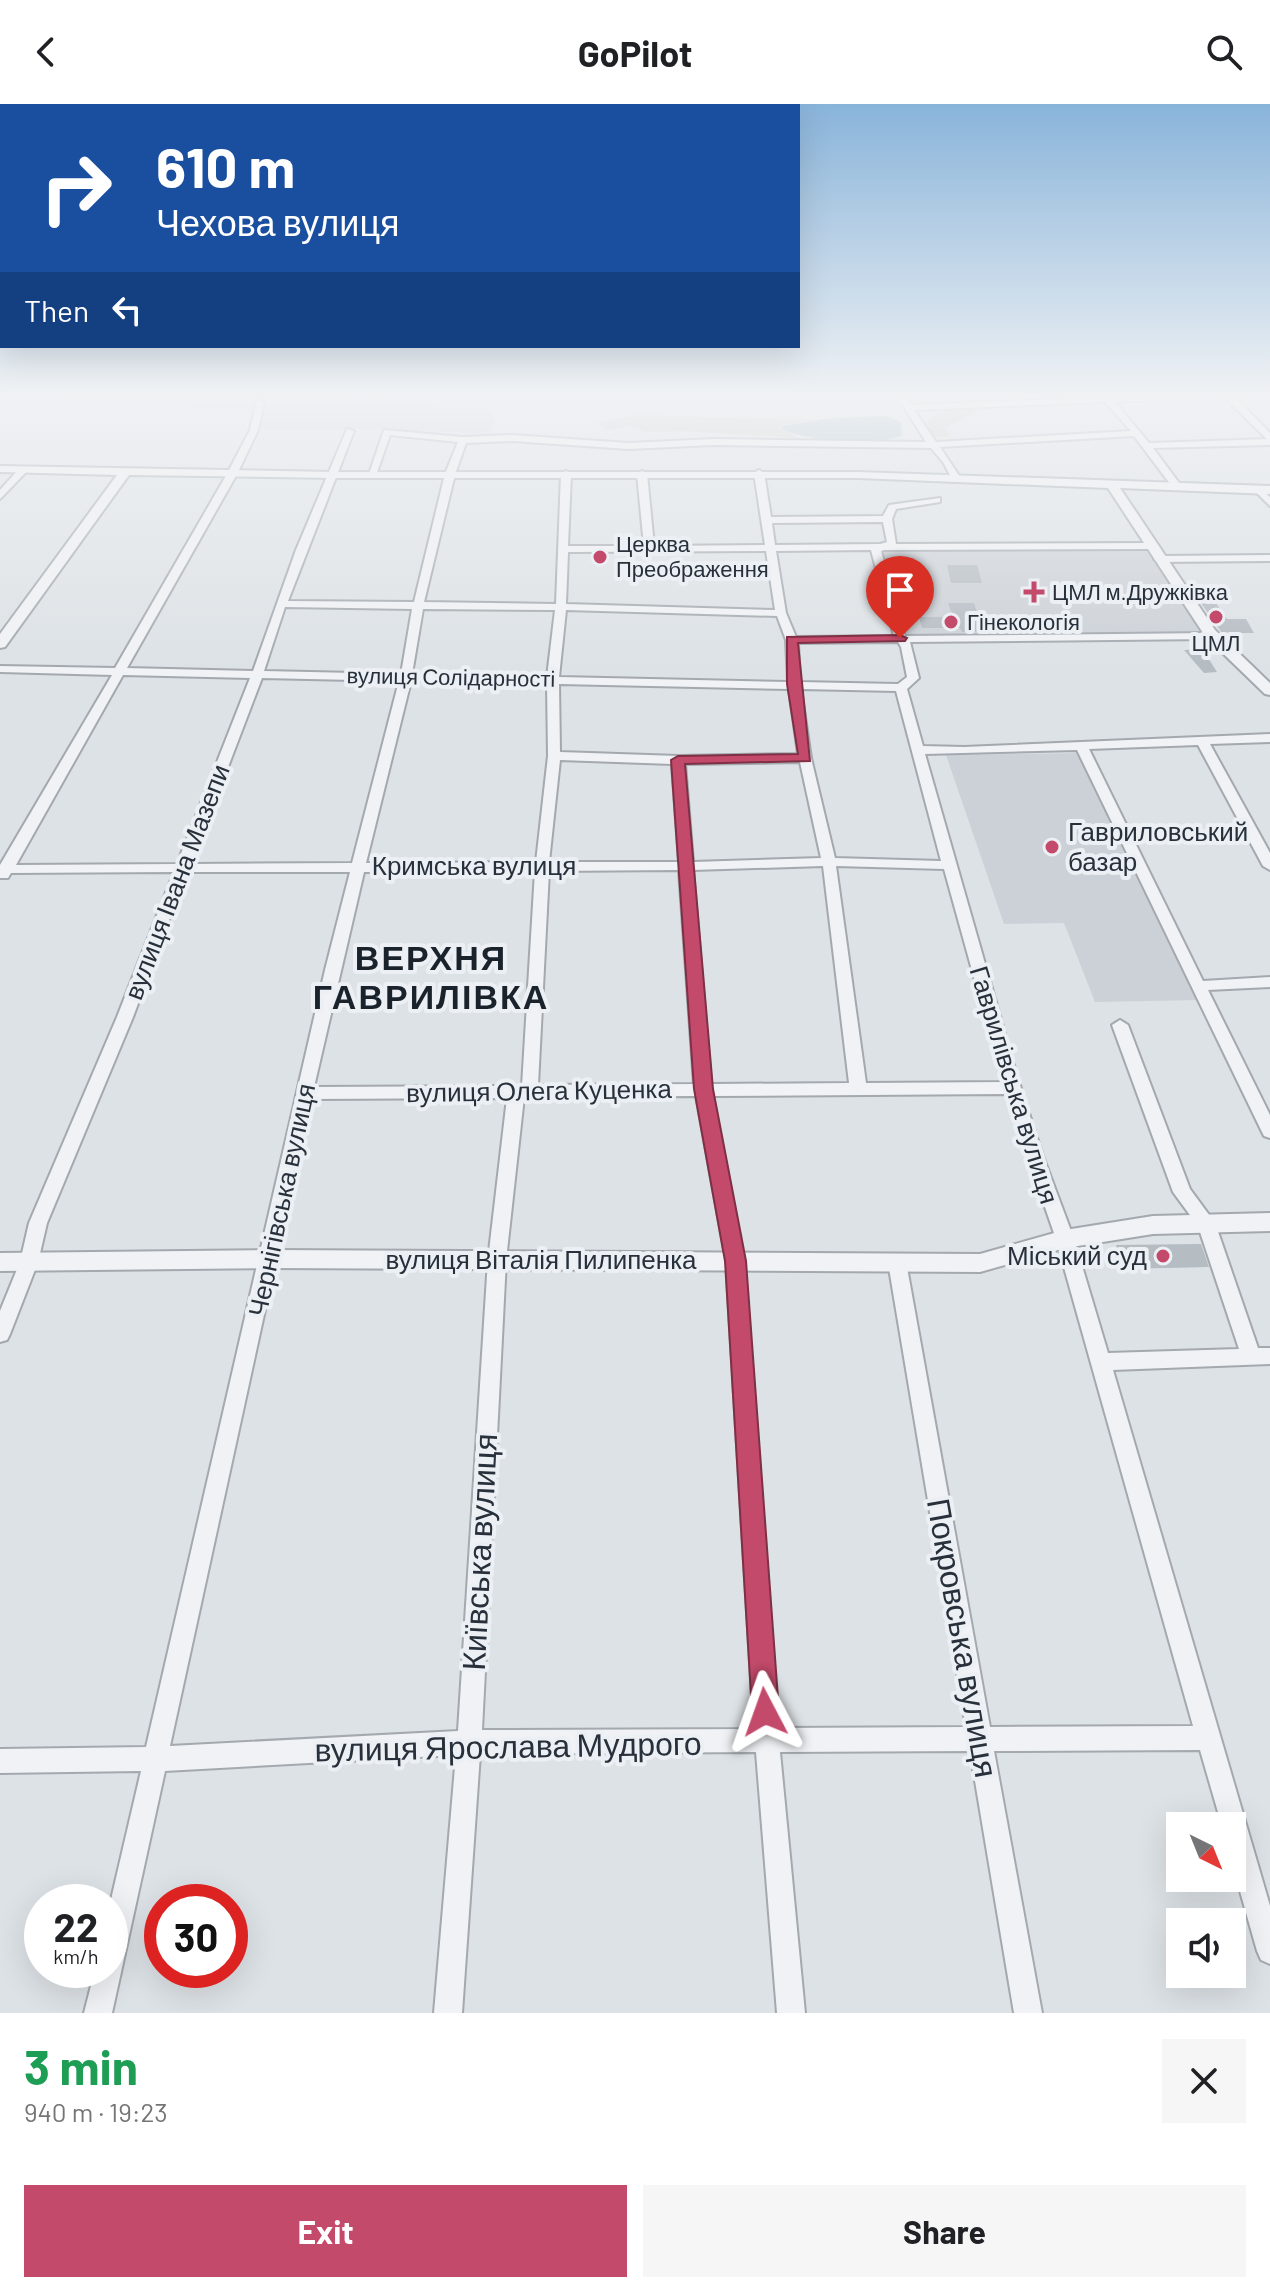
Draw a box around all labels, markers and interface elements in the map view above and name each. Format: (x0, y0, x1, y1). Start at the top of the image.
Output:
icon: back (24, 30, 68, 74)
icon: search (1202, 30, 1246, 74)
text: GoPilot (578, 31, 692, 74)
text: 610 m (156, 132, 295, 199)
icon: right (24, 136, 128, 240)
text: Чехова вулиця (156, 200, 400, 243)
icon: left (105, 288, 149, 332)
text: Then (24, 292, 89, 328)
place label: Церква Преображення (616, 530, 769, 582)
marker: Церква Преображення (591, 548, 609, 566)
pin (866, 556, 934, 638)
icon: arrive (878, 568, 922, 612)
place label: ЦМЛ м.Дружківка (1052, 578, 1229, 605)
marker: ЦМЛ м.Дружківка (1023, 581, 1045, 603)
place label: Гінекологія (967, 608, 1080, 634)
marker: ЦМЛ (1207, 608, 1225, 626)
marker: Гінекологія (942, 613, 960, 631)
place label: ЦМЛ (1191, 629, 1241, 656)
street label: вулиця Солідарності (346, 661, 556, 692)
street label: вулиця Івана Мазепи (116, 759, 235, 1004)
place label: Гавриловський базар (1068, 815, 1248, 876)
marker: Гавриловський базар (1043, 838, 1061, 856)
street label: Кримська вулиця (372, 849, 576, 880)
district label: ВЕРХНЯ ГАВРИЛІВКА (313, 936, 549, 1016)
street label: Гаврилівська вулиця (965, 962, 1066, 1207)
street label: вулиця Олега Куценка (406, 1072, 673, 1107)
street label: Чернігівська вулиця (241, 1080, 320, 1319)
place label: Міський суд (1007, 1239, 1147, 1270)
street label: вулиця Віталія Пилипенка (385, 1243, 697, 1274)
marker: Міський суд (1154, 1247, 1172, 1265)
street label: Київська вулиця (453, 1432, 504, 1671)
street label: Покровська вулиця (920, 1495, 1007, 1780)
position arrow (723, 1670, 807, 1754)
street label: вулиця Ярослава Мудрого (314, 1723, 702, 1768)
north arrow (1166, 1812, 1246, 1892)
map controls (1166, 1812, 1246, 1988)
speed limit sign: 30 (144, 1884, 248, 1988)
text: 22 (54, 1902, 98, 1950)
button: sound (1166, 1908, 1246, 1988)
text: km/h (53, 1944, 99, 1968)
text: 3 min (24, 2037, 138, 2095)
button: close (1162, 2039, 1246, 2123)
text: 940 m · 19:23 (24, 2096, 168, 2127)
button: Exit (24, 2185, 627, 2277)
button: Share (643, 2185, 1246, 2277)

